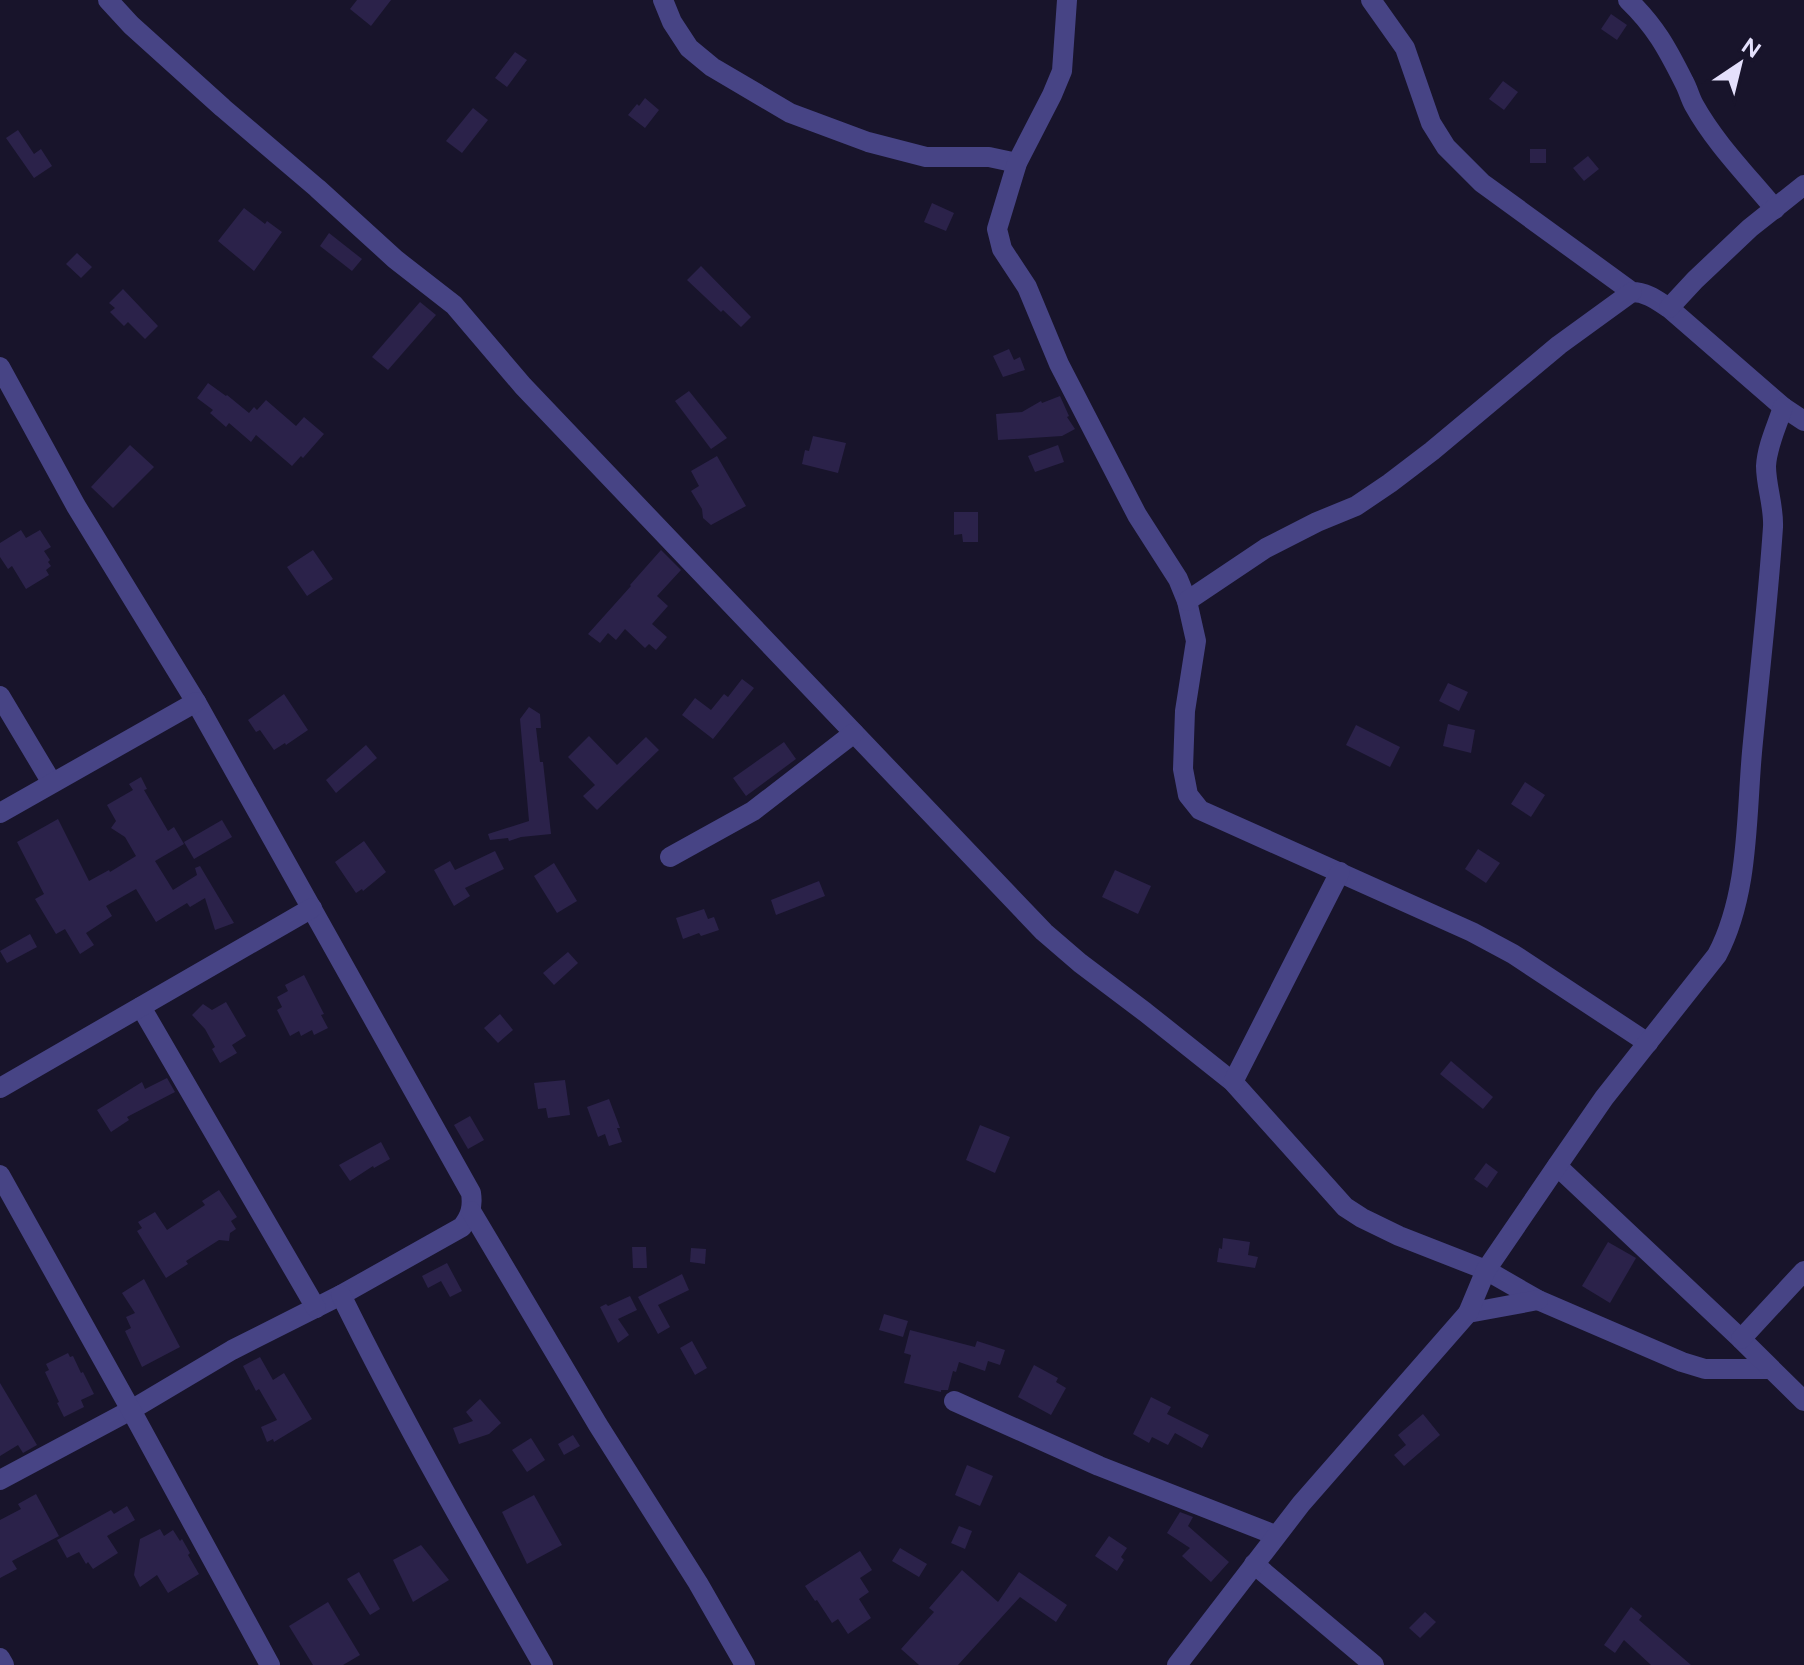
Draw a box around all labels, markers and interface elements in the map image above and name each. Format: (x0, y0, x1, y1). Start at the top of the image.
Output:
north arrow (1700, 24, 1780, 104)
text: N (1736, 32, 1766, 64)

